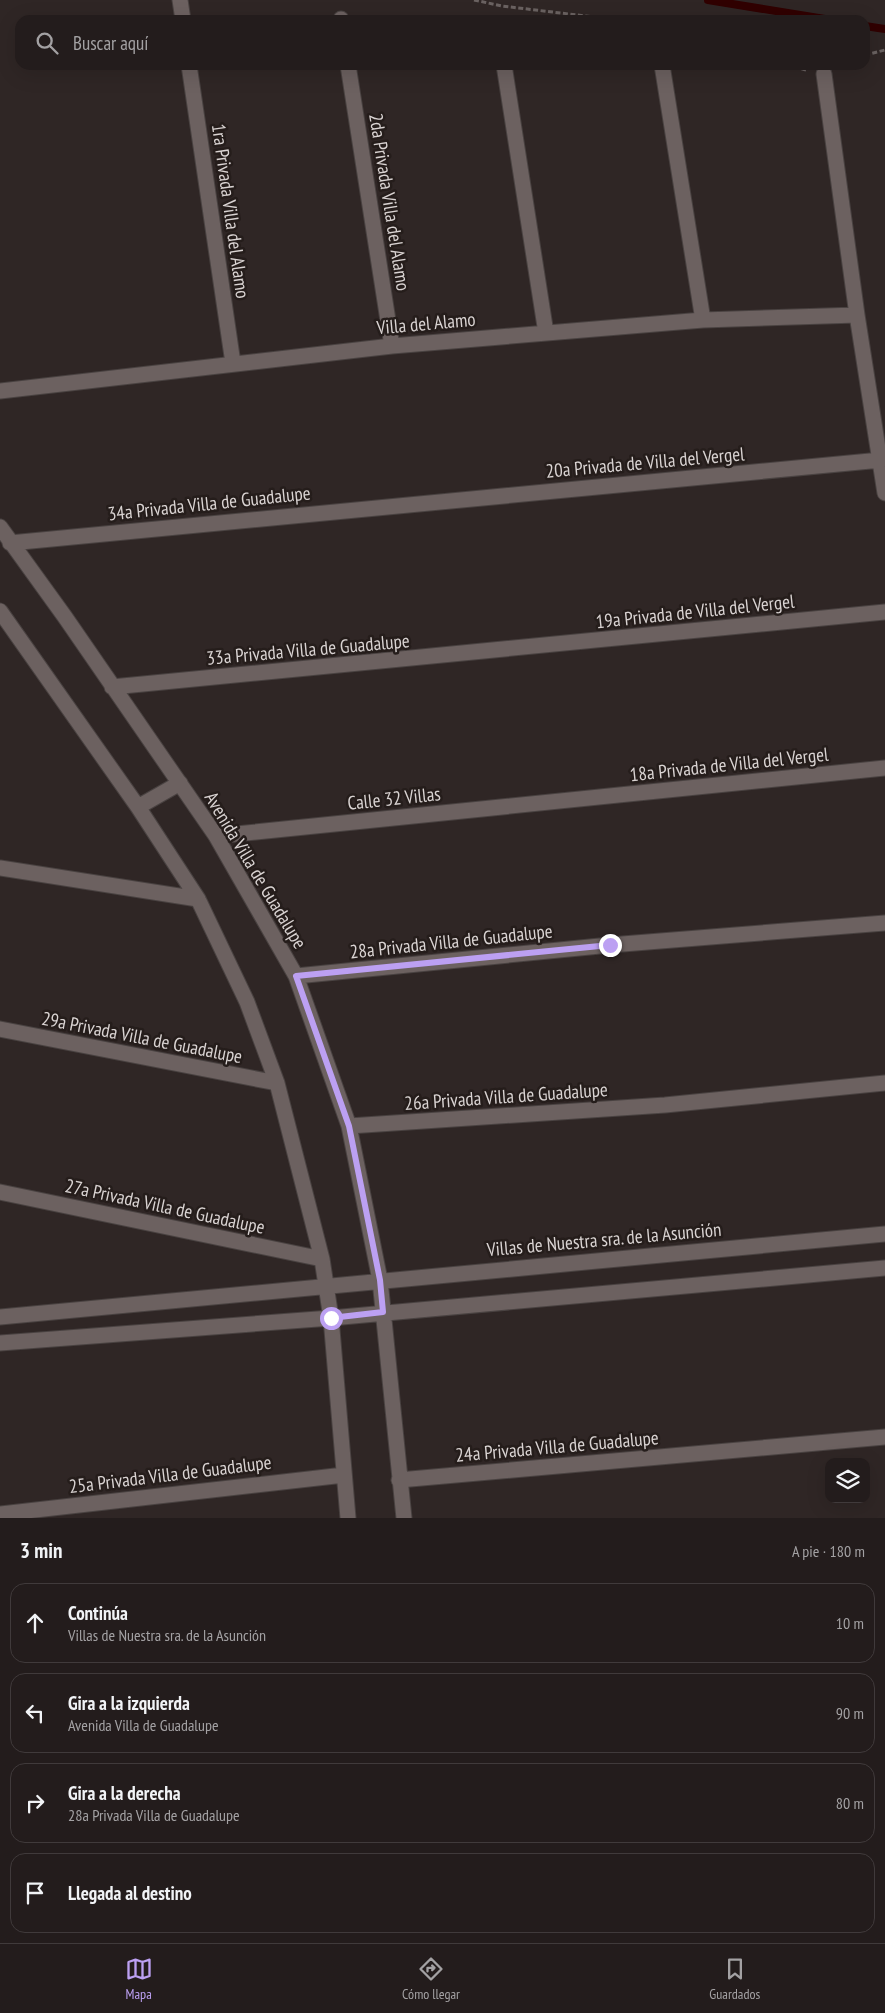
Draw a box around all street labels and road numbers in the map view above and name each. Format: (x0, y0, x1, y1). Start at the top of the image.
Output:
street label: 2da Privada Villa del Alamo (364, 112, 416, 292)
street label: 1ra Privada Villa del Alamo (207, 122, 255, 300)
street label: Villa del Alamo (375, 307, 476, 339)
street label: 20a Privada de Villa del Vergel (545, 441, 746, 483)
street label: 34a Privada Villa de Guadalupe (106, 480, 312, 526)
street label: 19a Privada de Villa del Vergel (595, 589, 796, 633)
street label: 33a Privada Villa de Guadalupe (205, 628, 411, 670)
street label: 18a Privada de Villa del Vergel (629, 742, 830, 786)
street label: Calle 32 Villas (346, 781, 442, 815)
street label: Avenida Villa de Guadalupe (200, 787, 312, 953)
street label: 28a Privada Villa de Guadalupe (348, 918, 554, 964)
street label: 29a Privada Villa de Guadalupe (40, 1006, 244, 1068)
street label: 26a Privada Villa de Guadalupe (404, 1077, 609, 1115)
street label: 27a Privada Villa de Guadalupe (63, 1173, 267, 1239)
street label: Villas de Nuestra sra. de la Asunción (485, 1217, 722, 1261)
street label: 24a Privada Villa de Guadalupe (454, 1425, 660, 1467)
street label: 25a Privada Villa de Guadalupe (67, 1450, 273, 1498)

